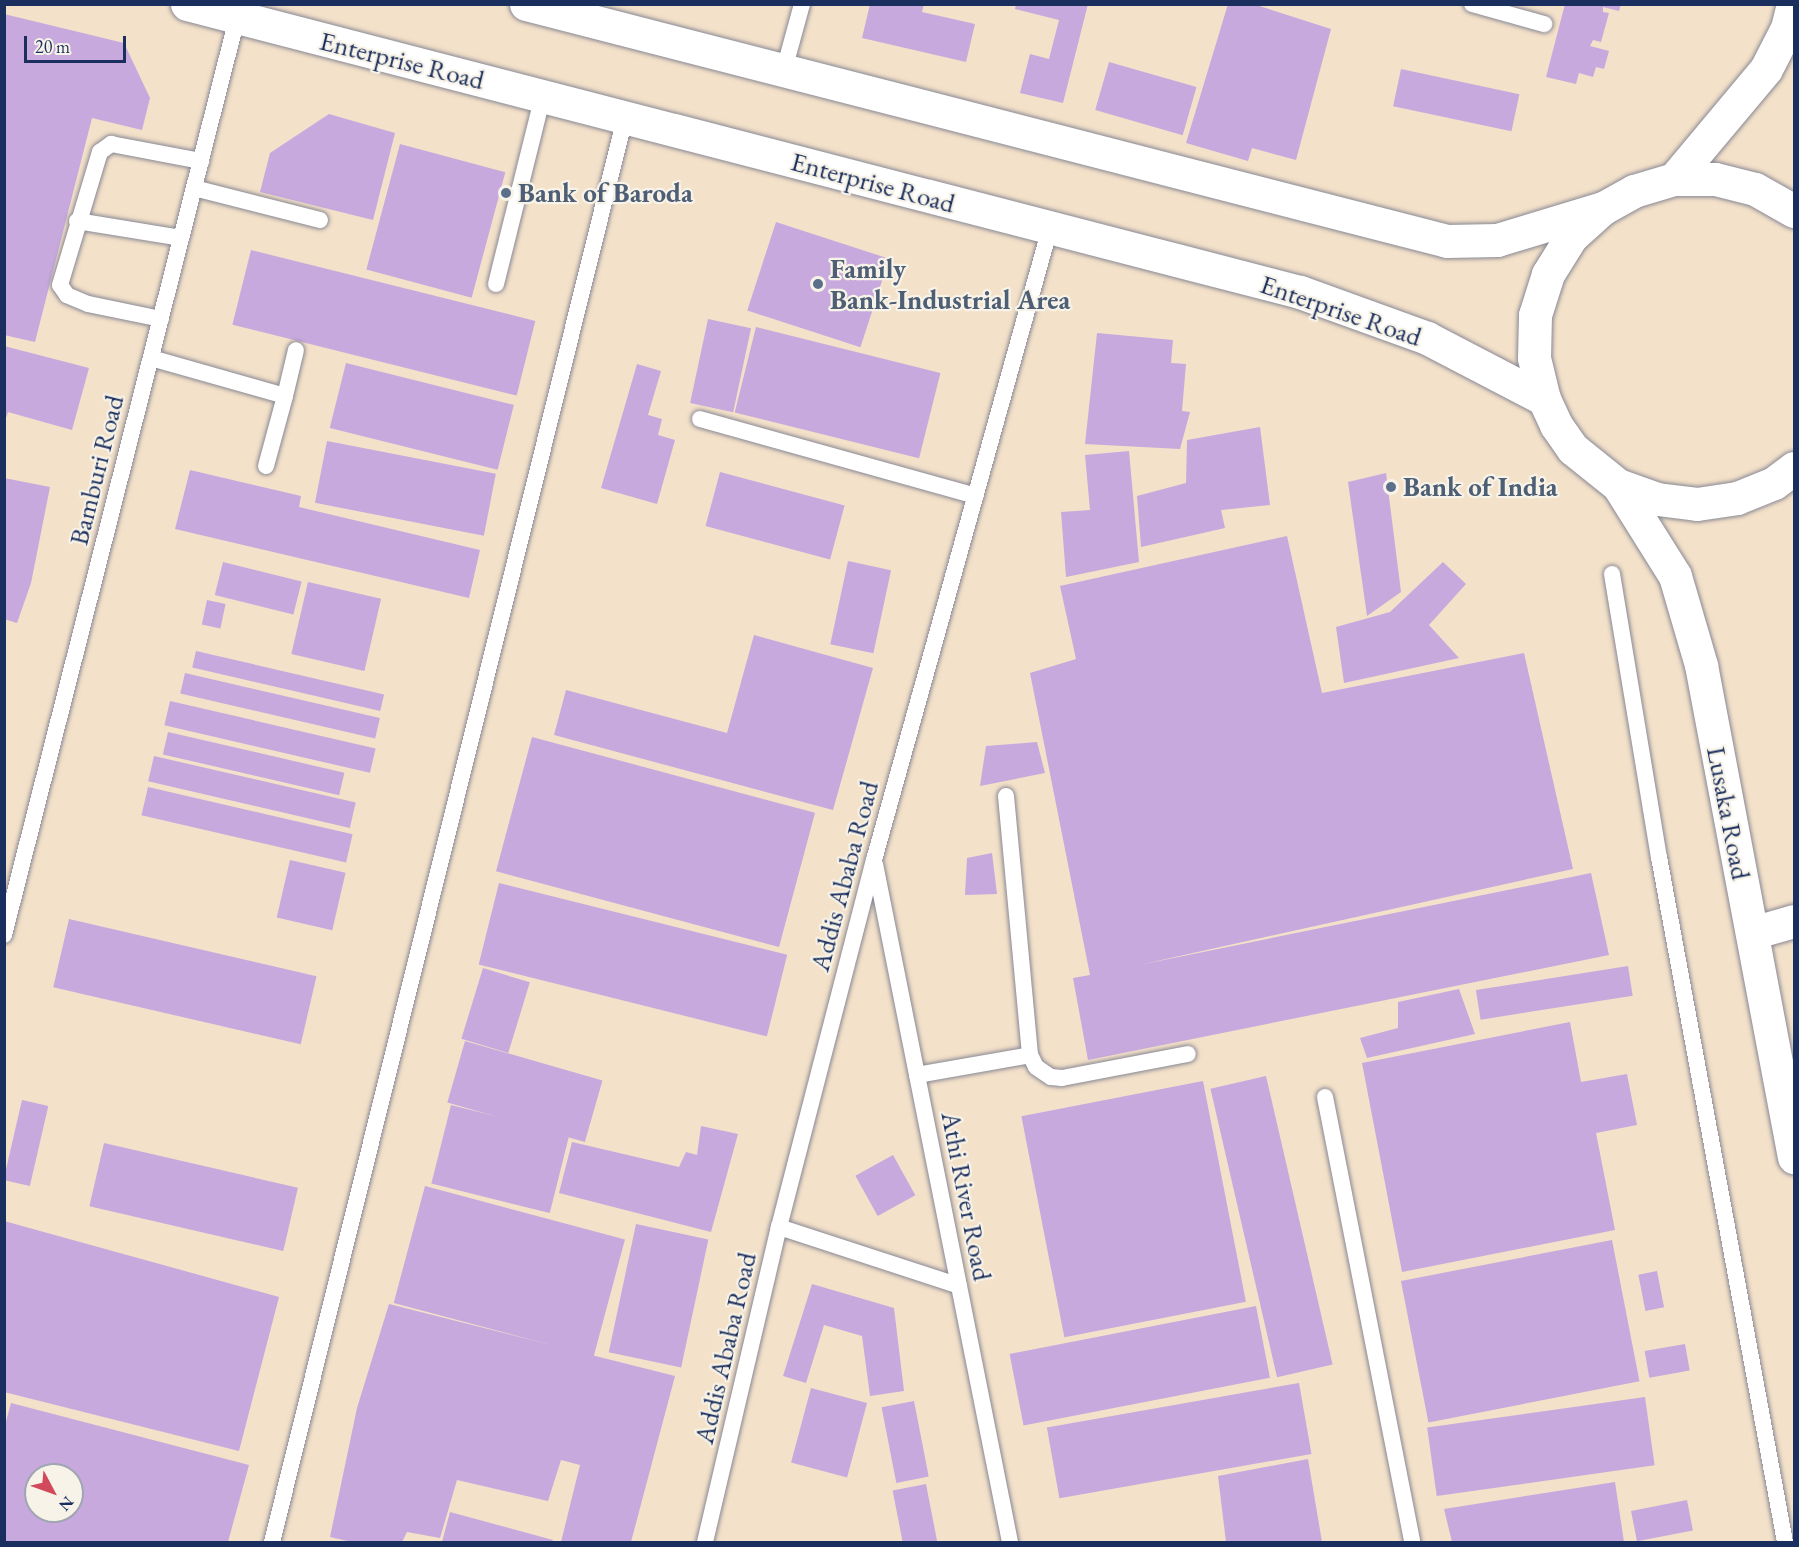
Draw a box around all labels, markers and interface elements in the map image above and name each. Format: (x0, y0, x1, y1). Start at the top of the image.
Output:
scale bar (27, 24, 129, 62)
street label: Enterprise Road (316, 24, 488, 96)
text: 20 m (35, 35, 70, 58)
street label: Enterprise Road (788, 145, 958, 219)
place label: Bank of Baroda (518, 177, 693, 209)
marker: Bank of Baroda (499, 186, 513, 200)
place label: Family Bank-Industrial Area (830, 252, 1070, 315)
street label: Enterprise Road (1256, 267, 1426, 353)
marker: Family Bank-Industrial Area (811, 277, 825, 291)
street label: Bamburi Road (62, 392, 130, 548)
place label: Bank of India (1403, 471, 1558, 503)
marker: Bank of India (1384, 480, 1398, 494)
street label: Lusaka Road (1700, 744, 1758, 882)
street label: Addis Ababa Road (803, 777, 885, 975)
street label: Athi River Road (935, 1109, 999, 1283)
street label: Addis Ababa Road (687, 1249, 763, 1447)
north arrow (24, 1463, 84, 1523)
text: N (54, 1492, 79, 1516)

